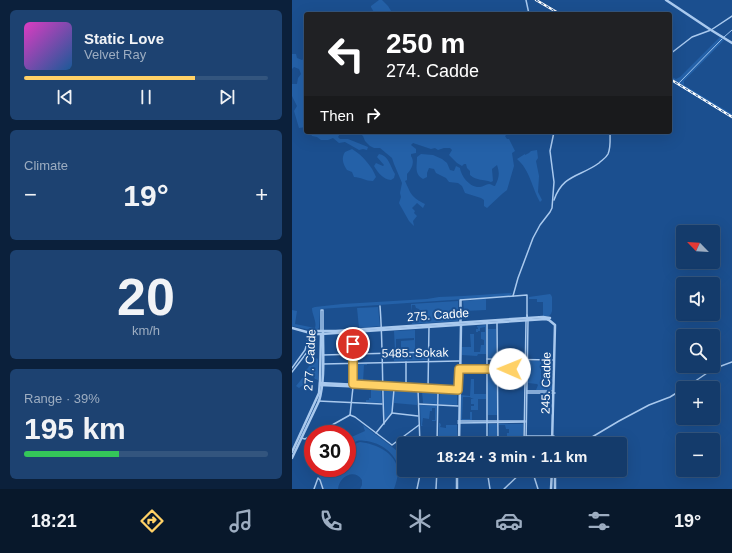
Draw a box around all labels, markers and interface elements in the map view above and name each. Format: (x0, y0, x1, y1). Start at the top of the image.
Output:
icon: left (320, 28, 372, 80)
text: 250 m (386, 28, 465, 59)
text: Static Love (84, 30, 164, 47)
text: Velvet Ray (84, 47, 146, 62)
text: 274. Cadde (386, 61, 479, 81)
icon: previous (54, 86, 76, 108)
icon: pause (135, 86, 157, 108)
icon: next (216, 86, 238, 108)
icon: right (362, 104, 384, 126)
text: Then (320, 107, 354, 124)
text: Climate (24, 158, 68, 173)
text: 19° (123, 179, 169, 212)
text: − (24, 182, 37, 207)
text: + (255, 182, 268, 207)
north arrow (676, 225, 720, 269)
map controls (676, 225, 720, 477)
text: 20 (117, 268, 175, 326)
button: sound (676, 277, 720, 321)
street label: 275. Cadde (407, 306, 470, 324)
text: km/h (132, 323, 160, 338)
pin (336, 327, 370, 361)
street label: 277. Cadde (301, 328, 319, 391)
button: search (676, 329, 720, 373)
icon: arrive (342, 333, 364, 355)
street label: 5485. Sokak (382, 345, 449, 361)
position arrow (489, 348, 531, 390)
street label: 245. Cadde (538, 352, 554, 414)
button: + (676, 381, 720, 425)
text: Range · 39% (24, 391, 100, 406)
text: 195 km (24, 412, 126, 445)
speed limit sign: 30 (304, 425, 356, 477)
button: − (676, 433, 720, 477)
text: 18:24 · 3 min · 1.1 km (437, 448, 587, 465)
icon: directions (138, 507, 166, 535)
icon: music (227, 507, 255, 535)
icon: phone (317, 507, 345, 535)
icon: climate (406, 507, 434, 535)
icon: car (495, 507, 523, 535)
icon: filters (585, 507, 613, 535)
text: 18:21 (31, 511, 77, 531)
text: 19° (674, 511, 701, 531)

